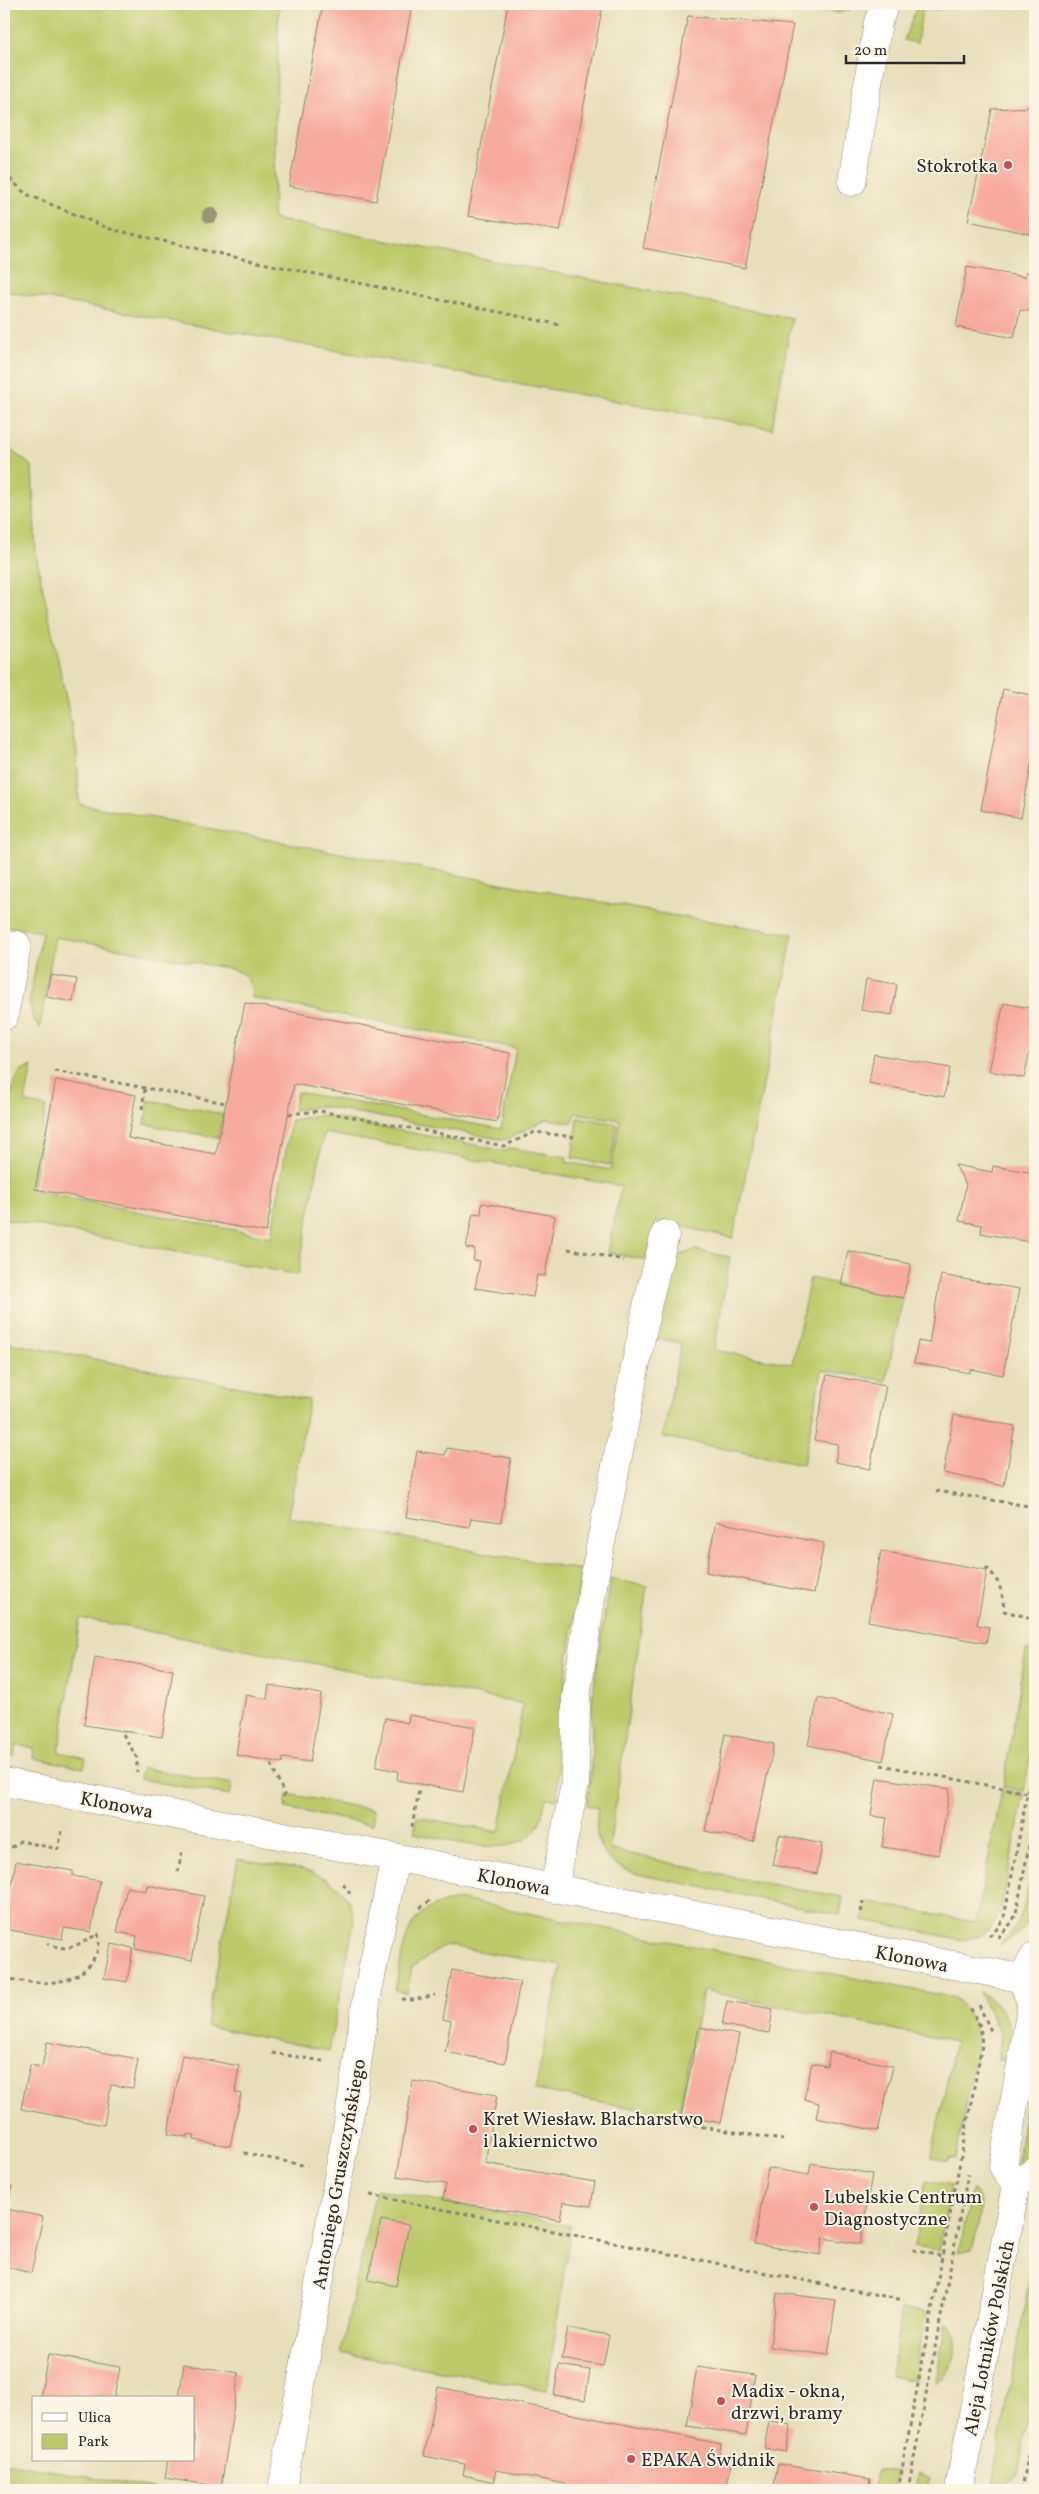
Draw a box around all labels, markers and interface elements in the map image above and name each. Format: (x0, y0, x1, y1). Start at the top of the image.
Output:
scale bar (846, 32, 964, 64)
text: 20 m (854, 41, 887, 62)
place label: Stokrotka (916, 154, 998, 180)
marker: Stokrotka (1002, 159, 1014, 171)
street label: Klonowa (78, 1786, 155, 1826)
street label: Klonowa (475, 1863, 552, 1903)
street label: Klonowa (873, 1940, 950, 1980)
street label: Antoniego Gruszczyńskiego (307, 2057, 373, 2292)
place label: Kret Wiesław. Blacharstwo i lakiernictwo (483, 2107, 703, 2155)
marker: Kret Wiesław. Blacharstwo i lakiernictwo (467, 2123, 479, 2135)
place label: Lubelskie Centrum Diagnostyczne (824, 2185, 983, 2233)
marker: Lubelskie Centrum Diagnostyczne (808, 2201, 820, 2213)
street label: Aleja Lotników Polskich (958, 2238, 1022, 2438)
place label: Madix - okna, drzwi, bramy (731, 2379, 845, 2427)
marker: Madix - okna, drzwi, bramy (715, 2395, 727, 2407)
legend (32, 2396, 195, 2462)
text: Ulica (78, 2408, 111, 2429)
text: Park (78, 2432, 109, 2453)
place label: EPAKA Świdnik (641, 2448, 775, 2474)
marker: EPAKA Świdnik (625, 2453, 637, 2465)

